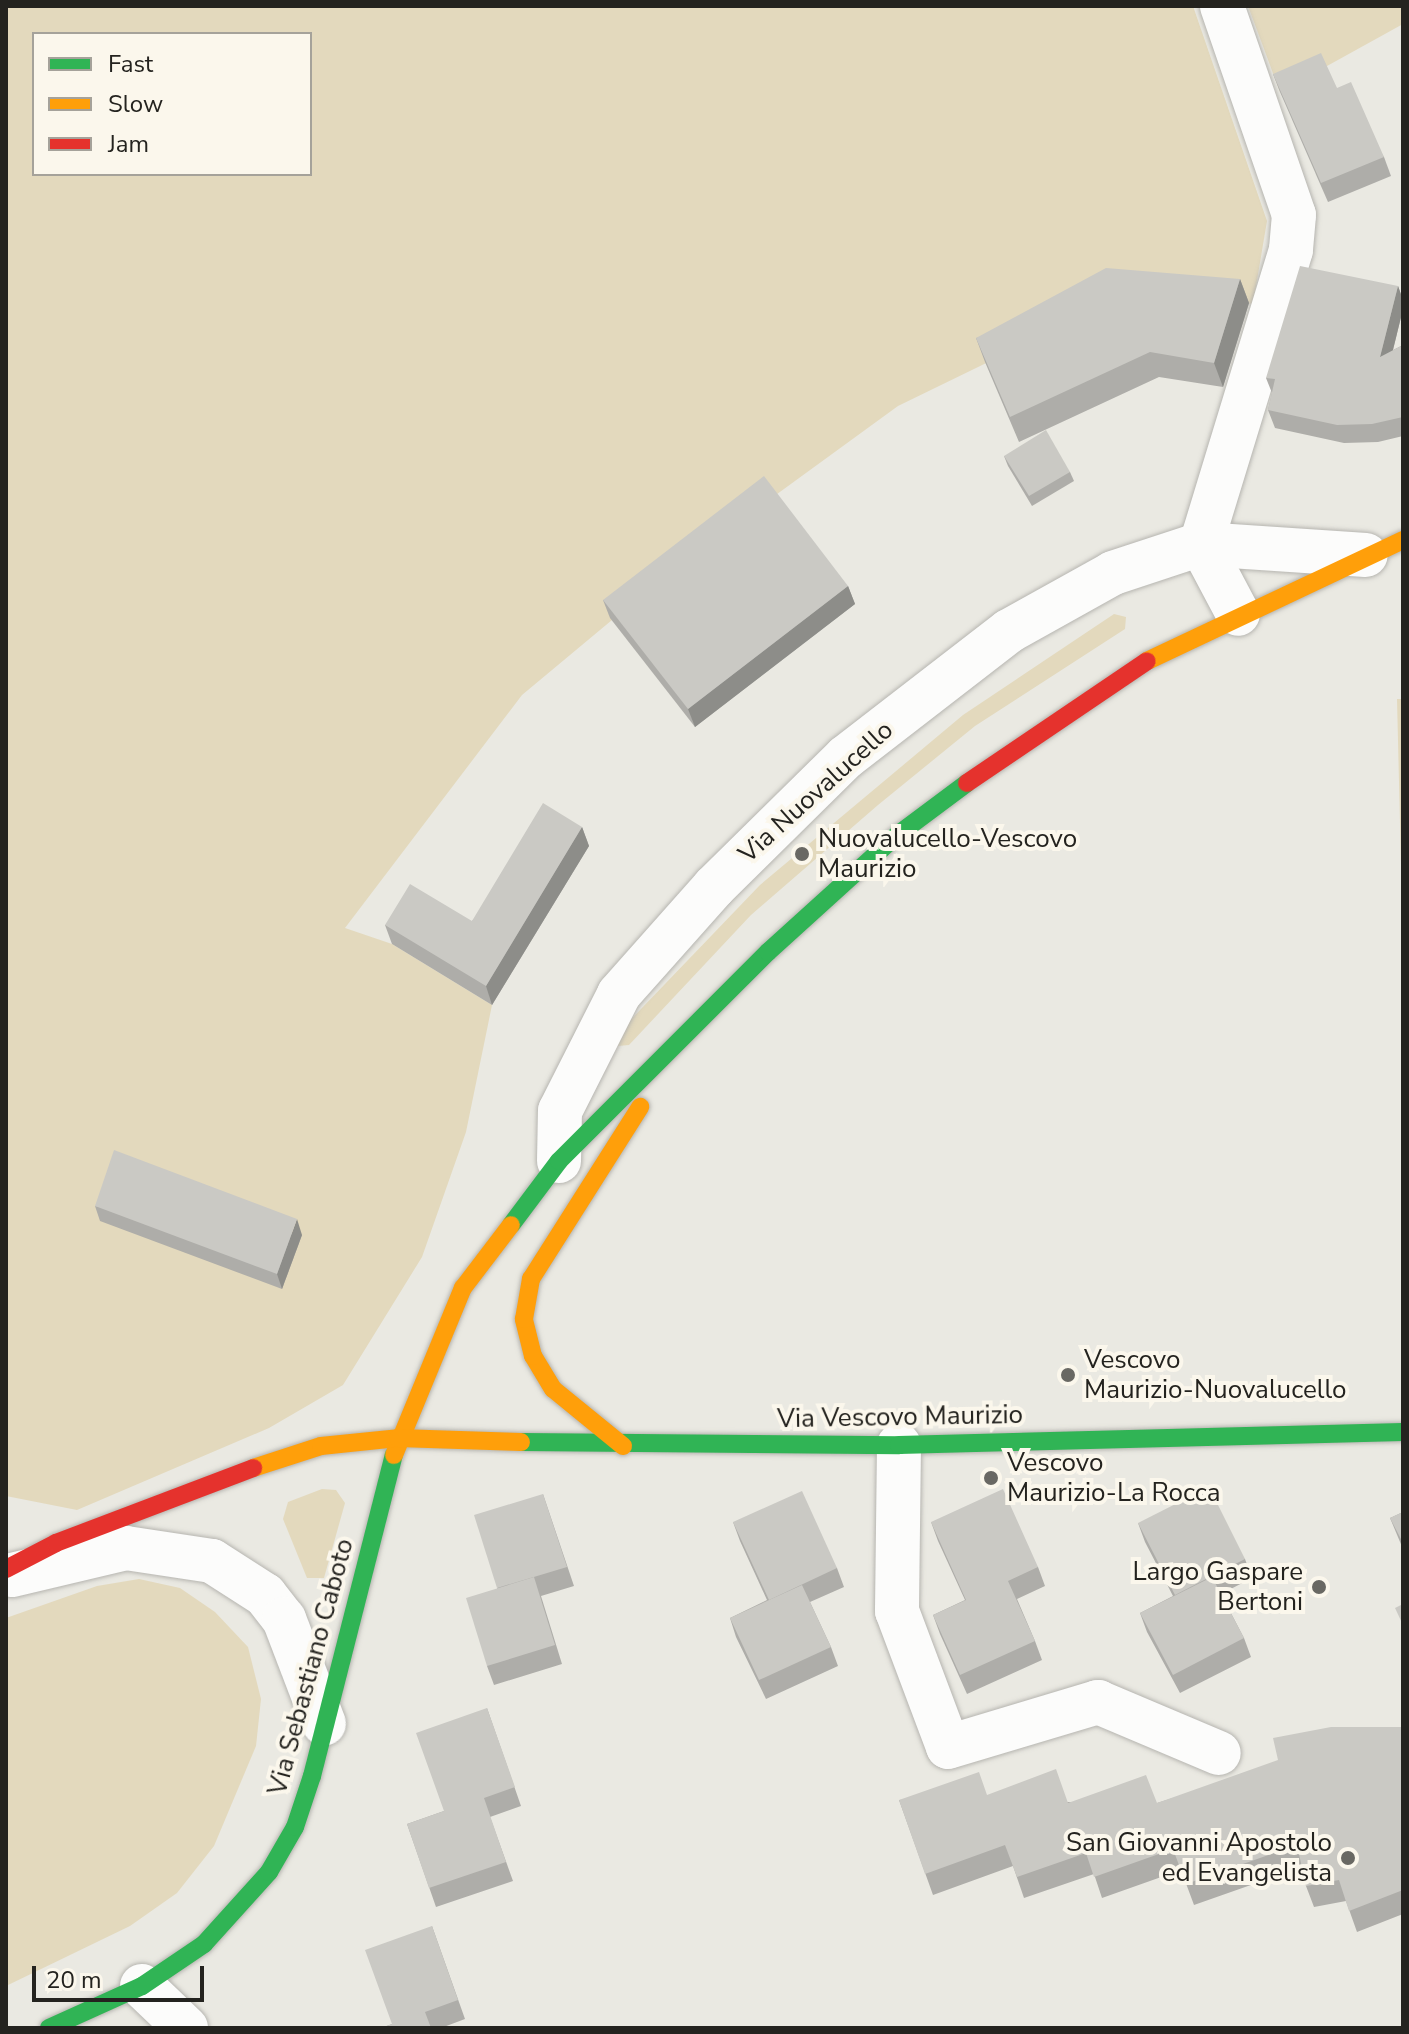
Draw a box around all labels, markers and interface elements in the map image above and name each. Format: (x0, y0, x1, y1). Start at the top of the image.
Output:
legend (32, 32, 312, 176)
text: Fast (108, 48, 153, 80)
text: Slow (108, 88, 163, 120)
text: Jam (108, 128, 149, 160)
street label: Via Nuovalucello (732, 714, 900, 870)
place label: Nuovalucello-Vescovo Maurizio (818, 823, 1077, 884)
marker: Nuovalucello-Vescovo Maurizio (793, 845, 811, 863)
place label: Vescovo Maurizio-Nuovalucello (1084, 1344, 1346, 1406)
marker: Vescovo Maurizio-Nuovalucello (1059, 1366, 1077, 1384)
street label: Via Vescovo Maurizio (777, 1399, 1023, 1435)
place label: Vescovo Maurizio-La Rocca (1007, 1447, 1220, 1508)
marker: Vescovo Maurizio-La Rocca (982, 1469, 1000, 1487)
street label: Via Sebastiano Caboto (262, 1535, 360, 1799)
place label: Largo Gaspare Bertoni (1133, 1556, 1303, 1618)
marker: Largo Gaspare Bertoni (1310, 1578, 1328, 1596)
place label: San Giovanni Apostolo ed Evangelista (1066, 1827, 1332, 1888)
marker: San Giovanni Apostolo ed Evangelista (1339, 1849, 1357, 1867)
scale bar (36, 1950, 208, 2000)
text: 20 m (46, 1964, 102, 1996)

